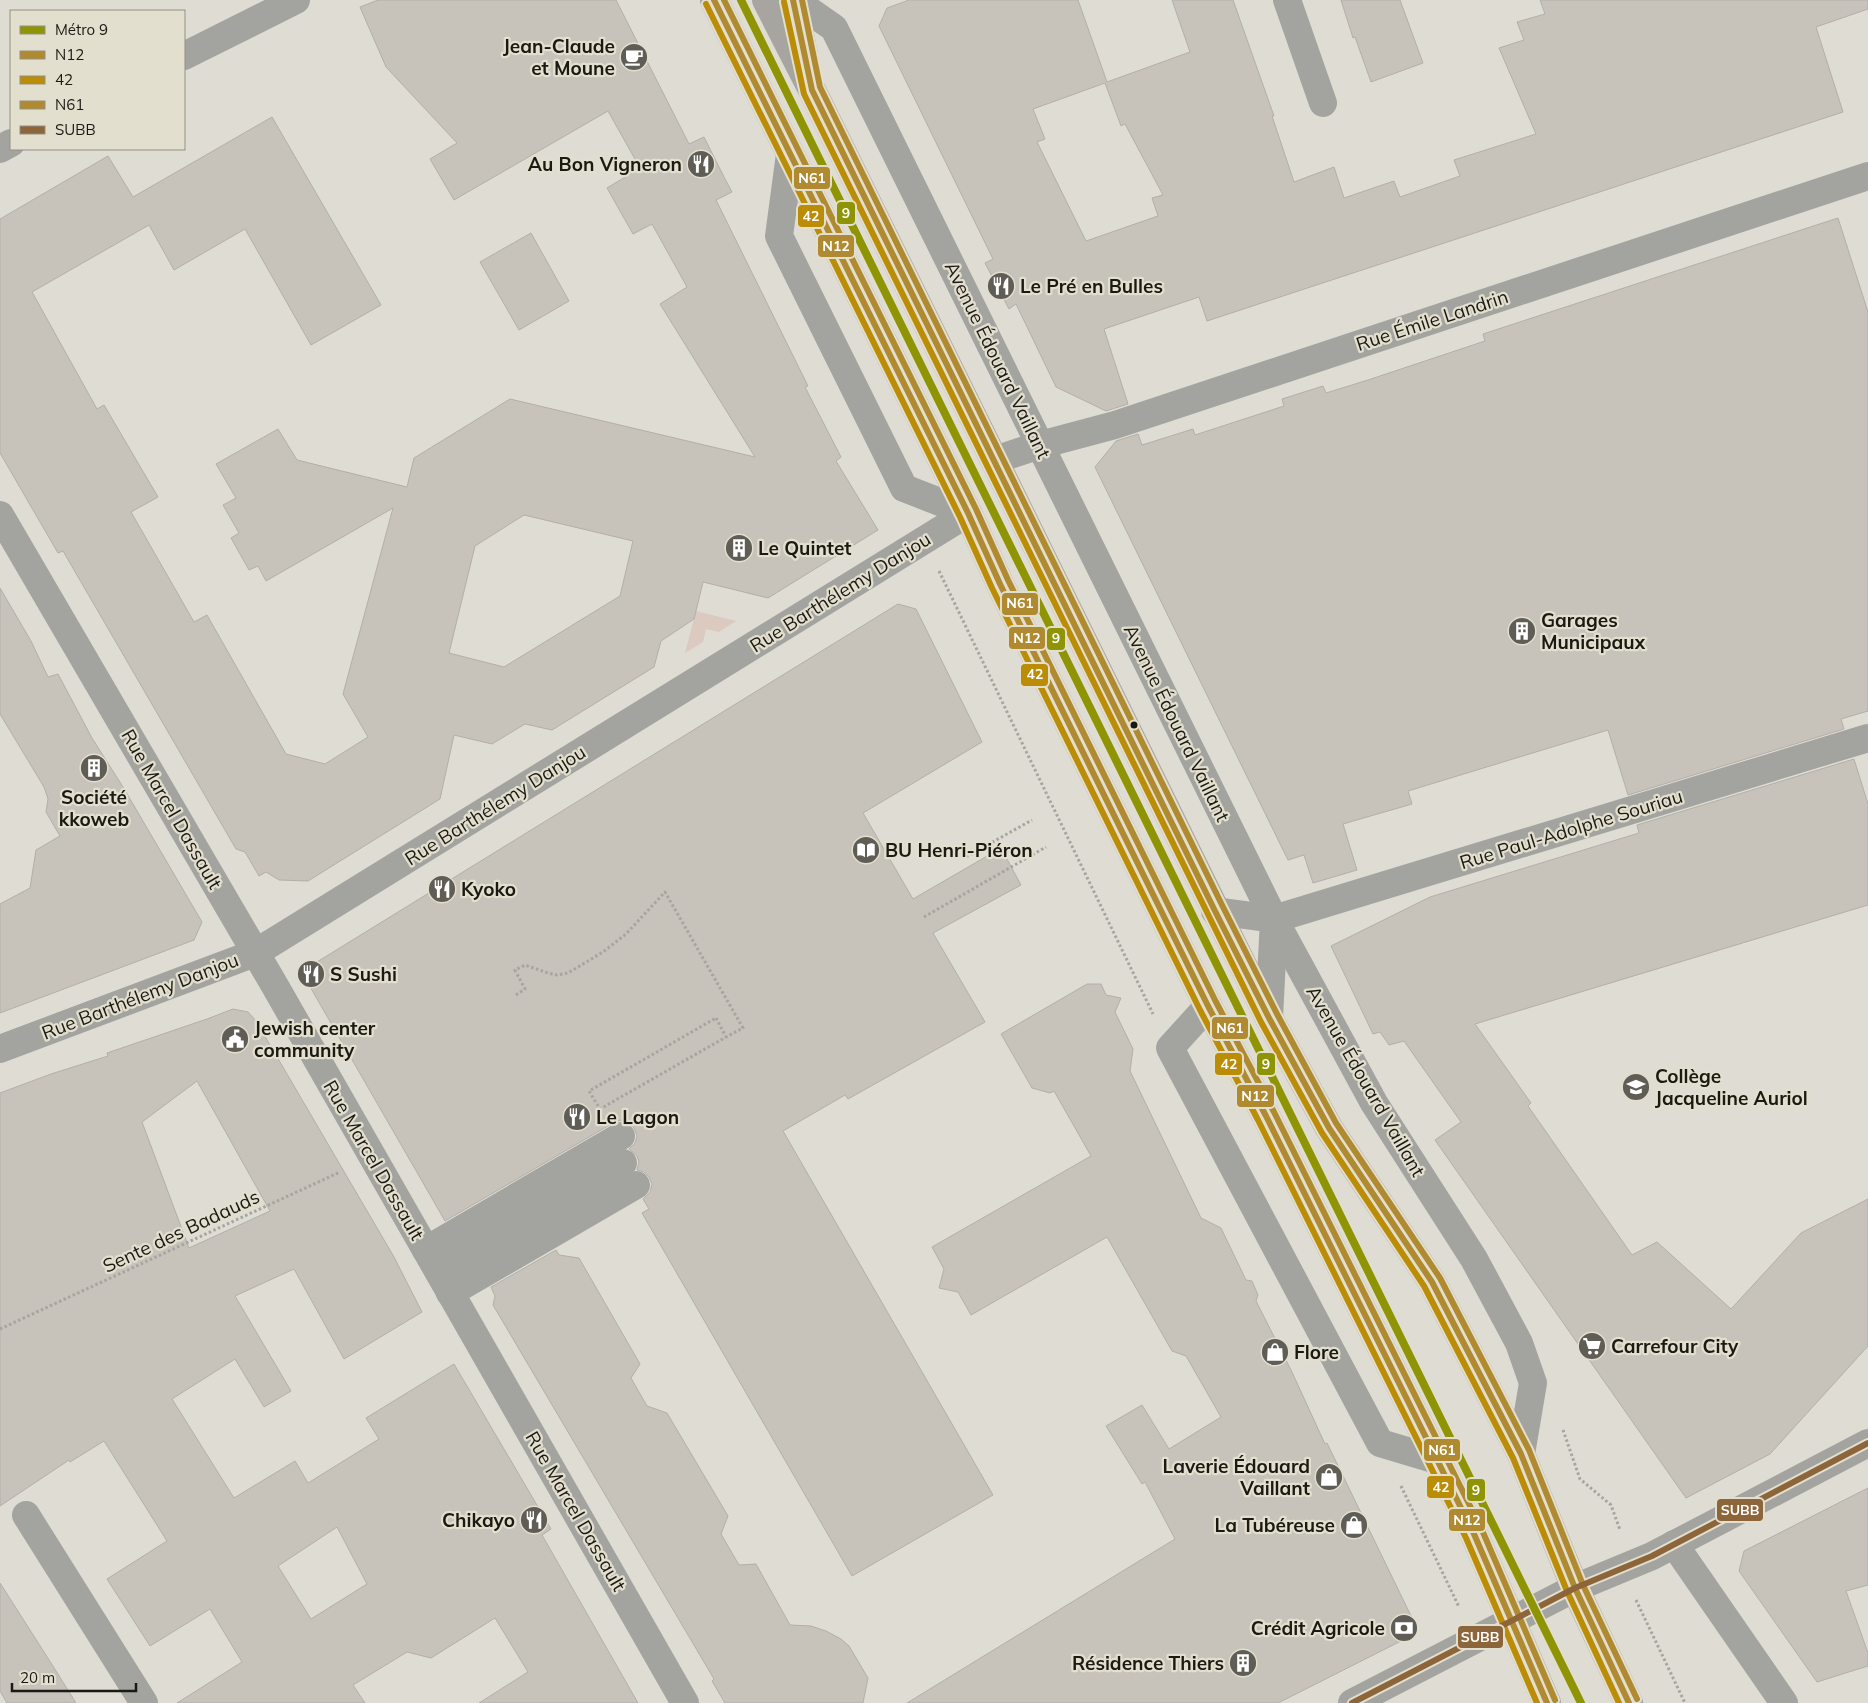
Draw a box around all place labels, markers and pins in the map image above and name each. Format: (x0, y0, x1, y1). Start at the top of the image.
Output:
place label: Jean-Claude et Moune (503, 34, 615, 80)
cafe icon: Jean-Claude et Moune (619, 42, 649, 72)
restaurant icon: Au Bon Vigneron (686, 149, 716, 179)
place label: Au Bon Vigneron (528, 152, 682, 176)
restaurant icon: Le Pré en Bulles (986, 271, 1016, 301)
place label: Le Pré en Bulles (1020, 274, 1163, 298)
building icon: Le Quintet (724, 533, 754, 563)
place label: Le Quintet (758, 536, 852, 560)
place label: Garages Municipaux (1541, 608, 1646, 654)
building icon: Garages Municipaux (1507, 616, 1537, 646)
unlabelled marker (1129, 720, 1139, 730)
building icon: Société kkoweb (79, 753, 109, 783)
place label: Société kkoweb (59, 785, 130, 831)
library icon: BU Henri-Piéron (851, 835, 881, 865)
place label: BU Henri-Piéron (885, 838, 1033, 862)
restaurant icon: Kyoko (427, 874, 457, 904)
place label: Kyoko (461, 877, 516, 901)
restaurant icon: S Sushi (296, 959, 326, 989)
place label: S Sushi (330, 962, 397, 986)
place label: Jewish center community (254, 1016, 376, 1062)
public building icon: Jewish center community (220, 1024, 250, 1054)
place label: Collège Jacqueline Auriol (1655, 1064, 1808, 1110)
school or university icon: Collège Jacqueline Auriol (1621, 1072, 1651, 1102)
restaurant icon: Le Lagon (562, 1102, 592, 1132)
place label: Le Lagon (596, 1105, 679, 1129)
supermarket icon: Carrefour City (1577, 1331, 1607, 1361)
place label: Carrefour City (1611, 1334, 1739, 1358)
shop icon: Flore (1260, 1337, 1290, 1367)
place label: Flore (1294, 1340, 1339, 1364)
place label: Laverie Édouard Vaillant (1163, 1454, 1310, 1500)
shop icon: Laverie Édouard Vaillant (1314, 1462, 1344, 1492)
restaurant icon: Chikayo (519, 1505, 549, 1535)
place label: Chikayo (442, 1508, 515, 1532)
shop icon: La Tubéreuse (1339, 1510, 1369, 1540)
place label: La Tubéreuse (1215, 1513, 1335, 1537)
bank icon: Crédit Agricole (1389, 1613, 1419, 1643)
place label: Crédit Agricole (1251, 1616, 1385, 1640)
building icon: Résidence Thiers (1228, 1648, 1258, 1678)
place label: Résidence Thiers (1072, 1651, 1224, 1675)

